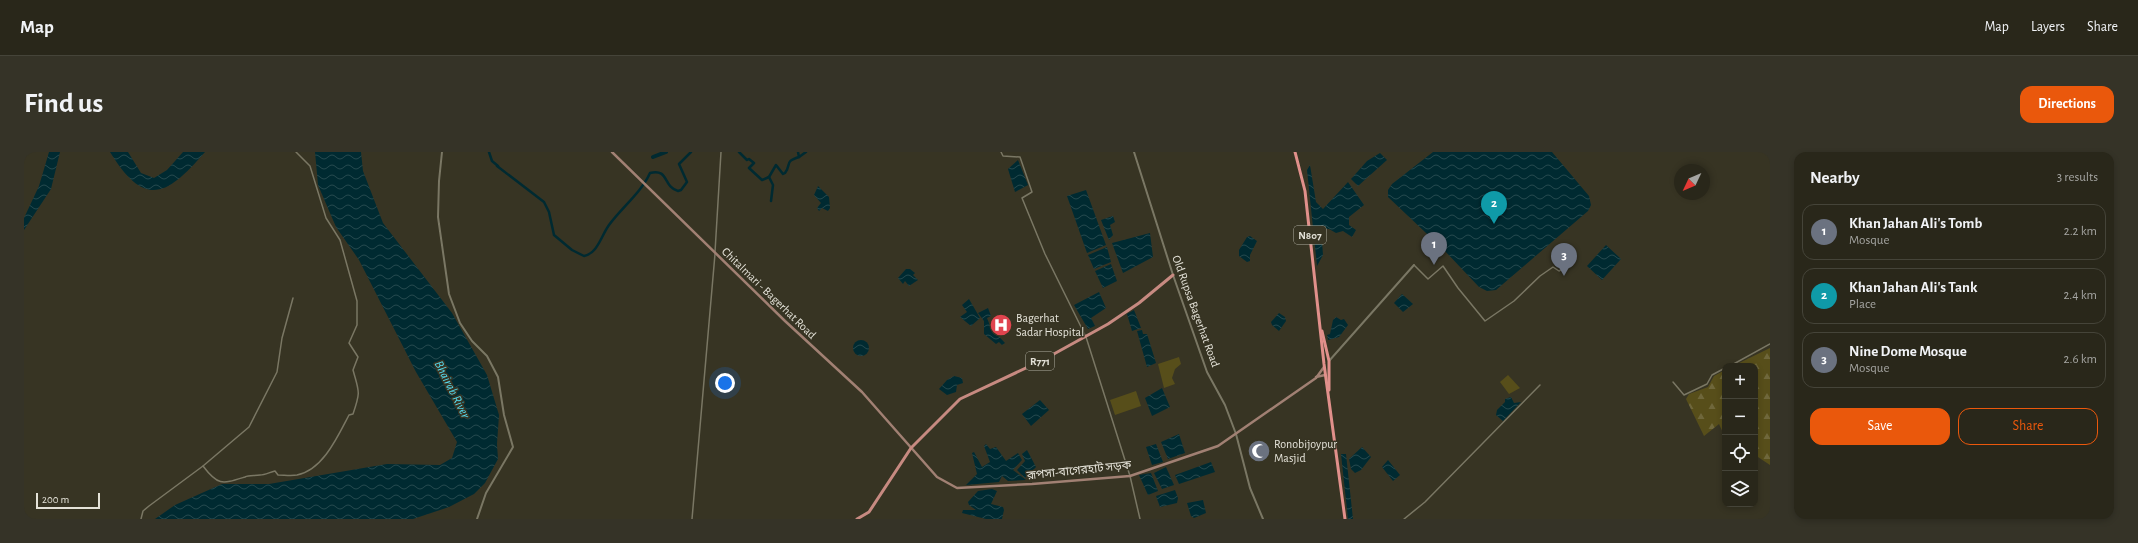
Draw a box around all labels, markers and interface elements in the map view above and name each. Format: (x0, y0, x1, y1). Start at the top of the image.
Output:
text: Map (20, 18, 54, 37)
text: Map (1984, 20, 2009, 34)
text: Layers (2031, 20, 2065, 34)
text: Share (2087, 20, 2118, 34)
button: Directions (2020, 86, 2114, 123)
text: Find us (24, 90, 103, 118)
north arrow (1674, 164, 1710, 200)
text: Nearby (1810, 169, 1860, 186)
text: 3 results (2057, 171, 2098, 184)
pin: 2 (1481, 191, 1507, 224)
text: Khan Jahan Ali's Tomb (1849, 216, 1982, 231)
text: 1 (1822, 225, 1826, 238)
text: 2.2 km (2064, 225, 2097, 238)
road number: N807 (1294, 226, 1326, 244)
pin: 1 (1421, 232, 1447, 265)
text: Mosque (1849, 234, 1889, 247)
pin: 3 (1551, 243, 1577, 276)
street label: Chitalmari - Bagerhat Road (720, 245, 818, 341)
street label: Old Rupsa Bagerhat Road (1170, 253, 1222, 369)
text: Khan Jahan Ali's Tank (1849, 280, 1977, 295)
text: 2 (1821, 289, 1827, 302)
text: 2.4 km (2063, 289, 2097, 302)
text: Place (1849, 298, 1876, 311)
hospital icon: Bagerhat Sadar Hospital (988, 312, 1014, 338)
place label: Bagerhat Sadar Hospital (1016, 312, 1084, 338)
text: Nine Dome Mosque (1849, 344, 1967, 359)
road number: R771 (1026, 352, 1054, 370)
text: 3 (1821, 353, 1827, 366)
text: 2.6 km (2064, 353, 2097, 366)
water label: Bhairab River (432, 359, 472, 421)
text: Mosque (1849, 362, 1889, 375)
map controls (1722, 363, 1758, 507)
button: + (1722, 363, 1758, 399)
your location (715, 373, 735, 393)
button: − (1722, 399, 1758, 435)
button: Save (1810, 408, 1950, 445)
button: Share (1958, 408, 2098, 445)
button: locate (1722, 435, 1758, 471)
mosque icon: Ronobijoypur Masjid (1246, 438, 1272, 464)
place label: Ronobijoypur Masjid (1274, 438, 1337, 465)
street label: রূপসা-বাগেরহাট সড়ক (1025, 457, 1132, 483)
button: layers (1722, 471, 1758, 507)
scale bar (36, 491, 100, 510)
text: 200 m (42, 494, 69, 505)

